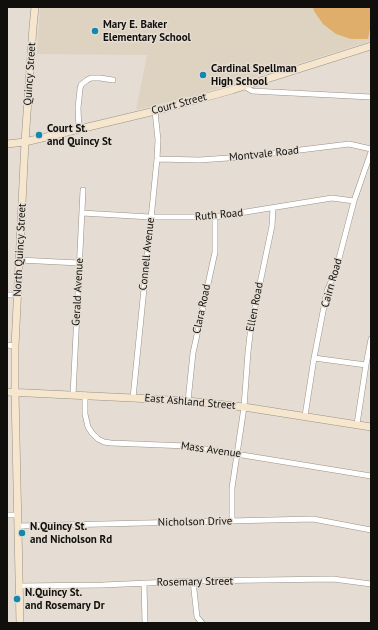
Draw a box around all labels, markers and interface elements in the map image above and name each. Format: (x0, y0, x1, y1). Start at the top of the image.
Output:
place label: Mary E. Baker Elementary School (103, 18, 191, 44)
marker: Mary E. Baker Elementary School (90, 26, 100, 36)
street label: Quincy Street (21, 42, 39, 106)
place label: Cardinal Spellman High School (211, 62, 297, 88)
marker: Cardinal Spellman High School (198, 70, 208, 80)
street label: Court Street (150, 90, 208, 118)
place label: Court St. and Quincy St (47, 122, 112, 148)
marker: Court St. and Quincy St (34, 130, 44, 140)
street label: Montvale Road (228, 144, 300, 164)
street label: North Quincy Street (11, 203, 29, 297)
street label: Ruth Road (194, 206, 244, 224)
street label: Connell Avenue (137, 217, 157, 291)
street label: Cairn Road (319, 257, 345, 309)
street label: Gerald Avenue (70, 258, 86, 326)
street label: Ellen Road (244, 281, 266, 333)
street label: Clara Road (190, 283, 214, 335)
street label: East Ashland Street (144, 391, 236, 413)
street label: Mass Avenue (180, 439, 242, 461)
street label: Nicholson Drive (158, 515, 232, 529)
place label: N.Quincy St. and Nicholson Rd (30, 520, 112, 546)
marker: N.Quincy St. and Nicholson Rd (17, 528, 27, 538)
street label: Rosemary Street (157, 575, 233, 589)
place label: N.Quincy St. and Rosemary Dr (25, 586, 105, 612)
marker: N.Quincy St. and Rosemary Dr (12, 594, 22, 604)

